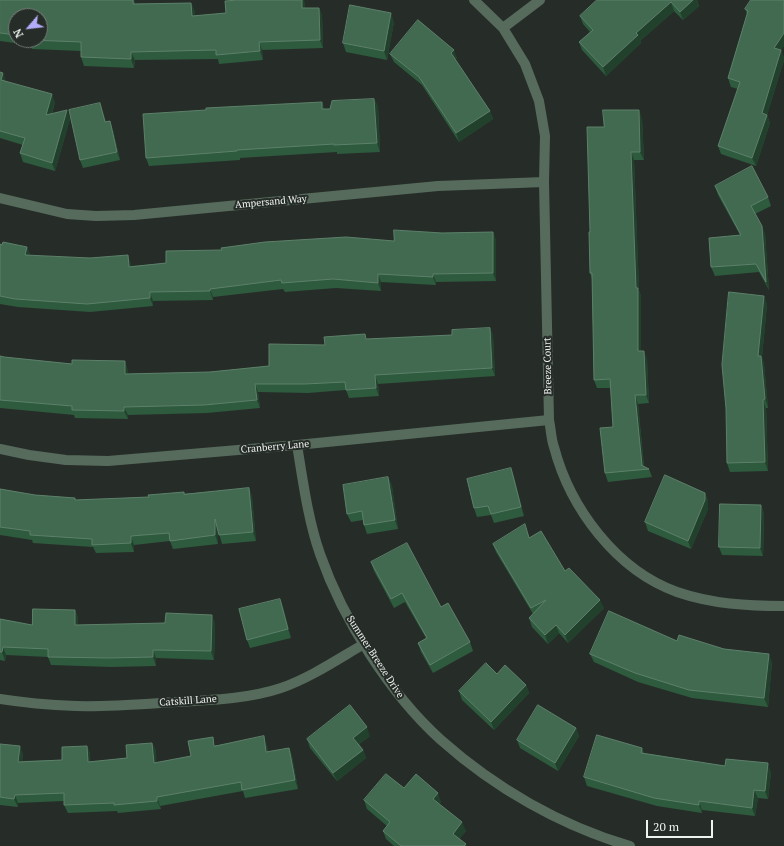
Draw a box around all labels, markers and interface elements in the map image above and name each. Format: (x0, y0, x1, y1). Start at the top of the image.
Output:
north arrow (8, 8, 48, 48)
text: N (10, 26, 26, 40)
street label: Ampersand Way (235, 193, 307, 211)
street label: Breeze Court (542, 337, 554, 395)
street label: Cranberry Lane (240, 438, 310, 456)
street label: Summer Breeze Drive (344, 614, 406, 700)
street label: Catskill Lane (159, 693, 217, 709)
scale bar (648, 812, 715, 838)
text: 20 m (653, 819, 679, 834)

